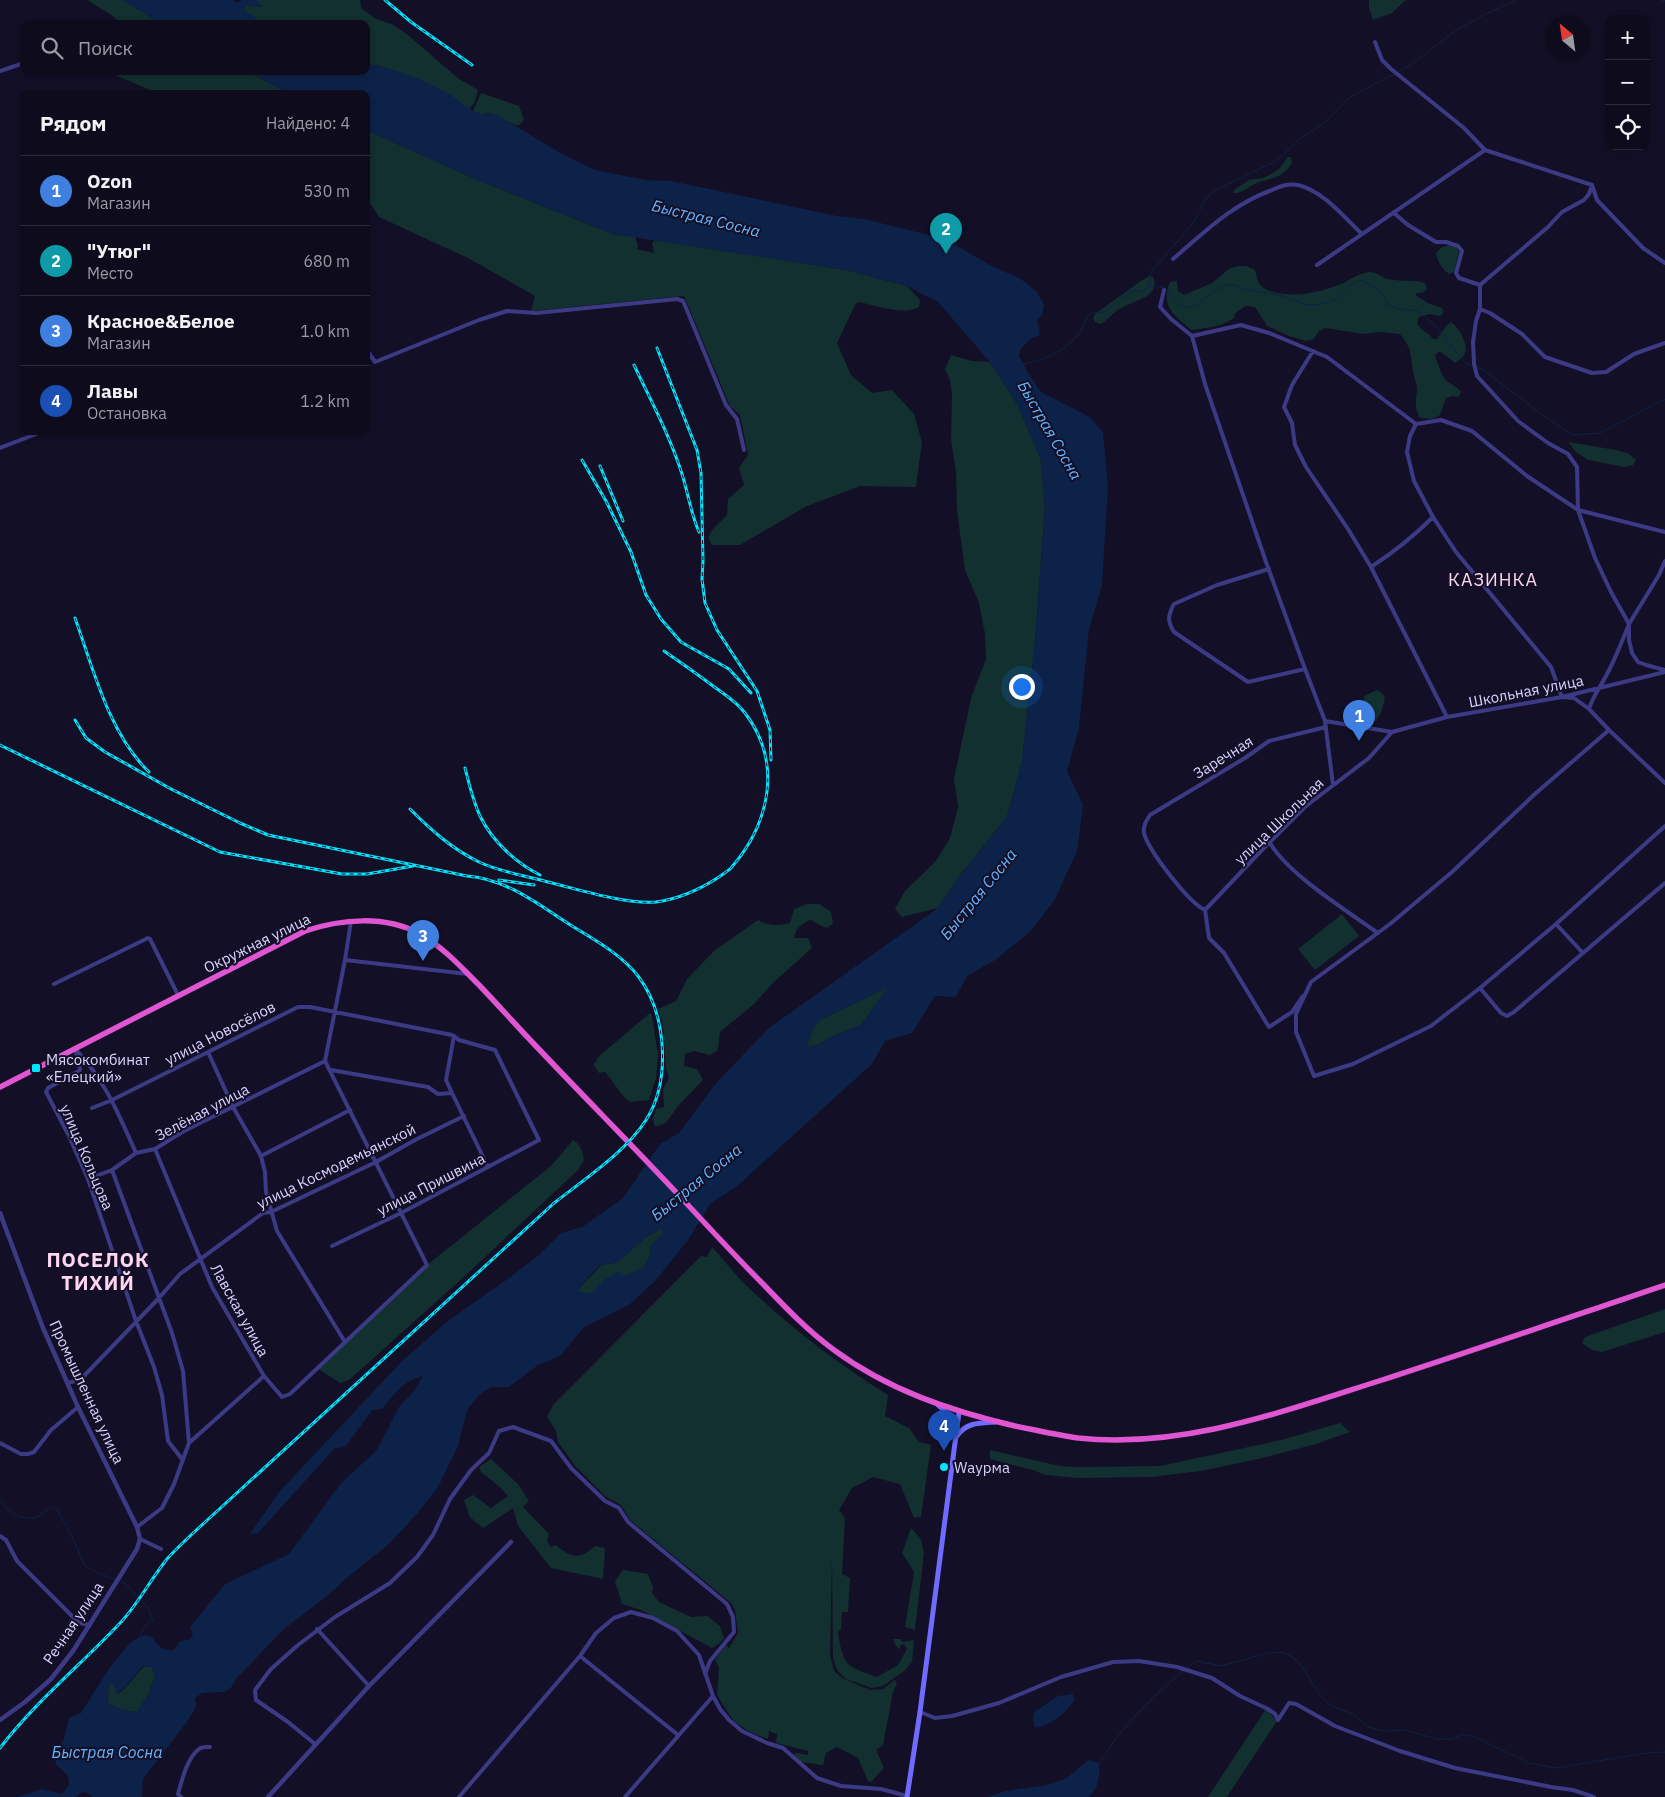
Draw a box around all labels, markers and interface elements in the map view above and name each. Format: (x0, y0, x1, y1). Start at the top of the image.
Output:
north arrow (1545, 15, 1590, 60)
map controls (1605, 15, 1650, 150)
button: + (1605, 15, 1650, 60)
search box (20, 20, 370, 75)
icon: search (38, 34, 66, 62)
text: Поиск (78, 36, 133, 60)
button: − (1605, 60, 1650, 105)
button: locate (1605, 105, 1650, 150)
text: Рядом (40, 109, 107, 137)
text: Найдено: 4 (266, 113, 350, 133)
text: Ozon (87, 169, 132, 193)
text: 1 (51, 181, 61, 201)
text: 530 m (303, 181, 350, 201)
text: Магазин (87, 193, 151, 213)
water label: Быстрая Сосна (650, 195, 762, 241)
pin: 2 (930, 213, 962, 254)
text: "Утюг" (87, 239, 151, 263)
text: 2 (51, 251, 61, 271)
text: 680 m (303, 251, 350, 271)
text: Место (87, 263, 133, 283)
text: Красное&Белое (87, 309, 235, 333)
text: 3 (51, 321, 61, 341)
text: 1.0 km (300, 321, 350, 341)
text: Магазин (87, 333, 151, 353)
water label: Быстрая Сосна (1014, 377, 1086, 483)
text: Лавы (87, 379, 138, 403)
text: 4 (51, 391, 61, 411)
text: 1.2 km (300, 391, 350, 411)
text: Остановка (87, 403, 167, 423)
district label: КАЗИНКА (1448, 568, 1538, 591)
street label: Школьная улица (1467, 671, 1585, 711)
your location (1009, 674, 1035, 700)
pin: 1 (1343, 700, 1375, 741)
street label: Заречная (1190, 731, 1256, 783)
street label: улица Школьная (1230, 774, 1328, 868)
water label: Быстрая Сосна (935, 845, 1021, 943)
street label: Окружная улица (200, 909, 314, 977)
pin: 3 (407, 920, 439, 961)
street label: улица Новосёлов (161, 997, 279, 1069)
place label: Мясокомбинат «Елецкий» (46, 1050, 150, 1086)
marker: Мясокомбинат «Елецкий» (30, 1062, 42, 1074)
street label: Зелёная улица (152, 1079, 252, 1145)
street label: улица Кольцова (56, 1101, 118, 1213)
street label: улица Космодемьянской (253, 1119, 419, 1213)
water label: Быстрая Сосна (647, 1139, 745, 1225)
street label: улица Пришвина (374, 1149, 488, 1219)
district label: ПОСЕЛОК ТИХИЙ (46, 1246, 150, 1296)
street label: Лавская улица (207, 1260, 273, 1360)
street label: Промышленная улица (45, 1317, 129, 1467)
pin: 4 (928, 1410, 960, 1451)
place label: Wаурма (954, 1458, 1010, 1477)
marker: Wаурма (938, 1461, 950, 1473)
street label: Речная улица (39, 1578, 107, 1668)
water label: Быстрая Сосна (51, 1742, 163, 1762)

